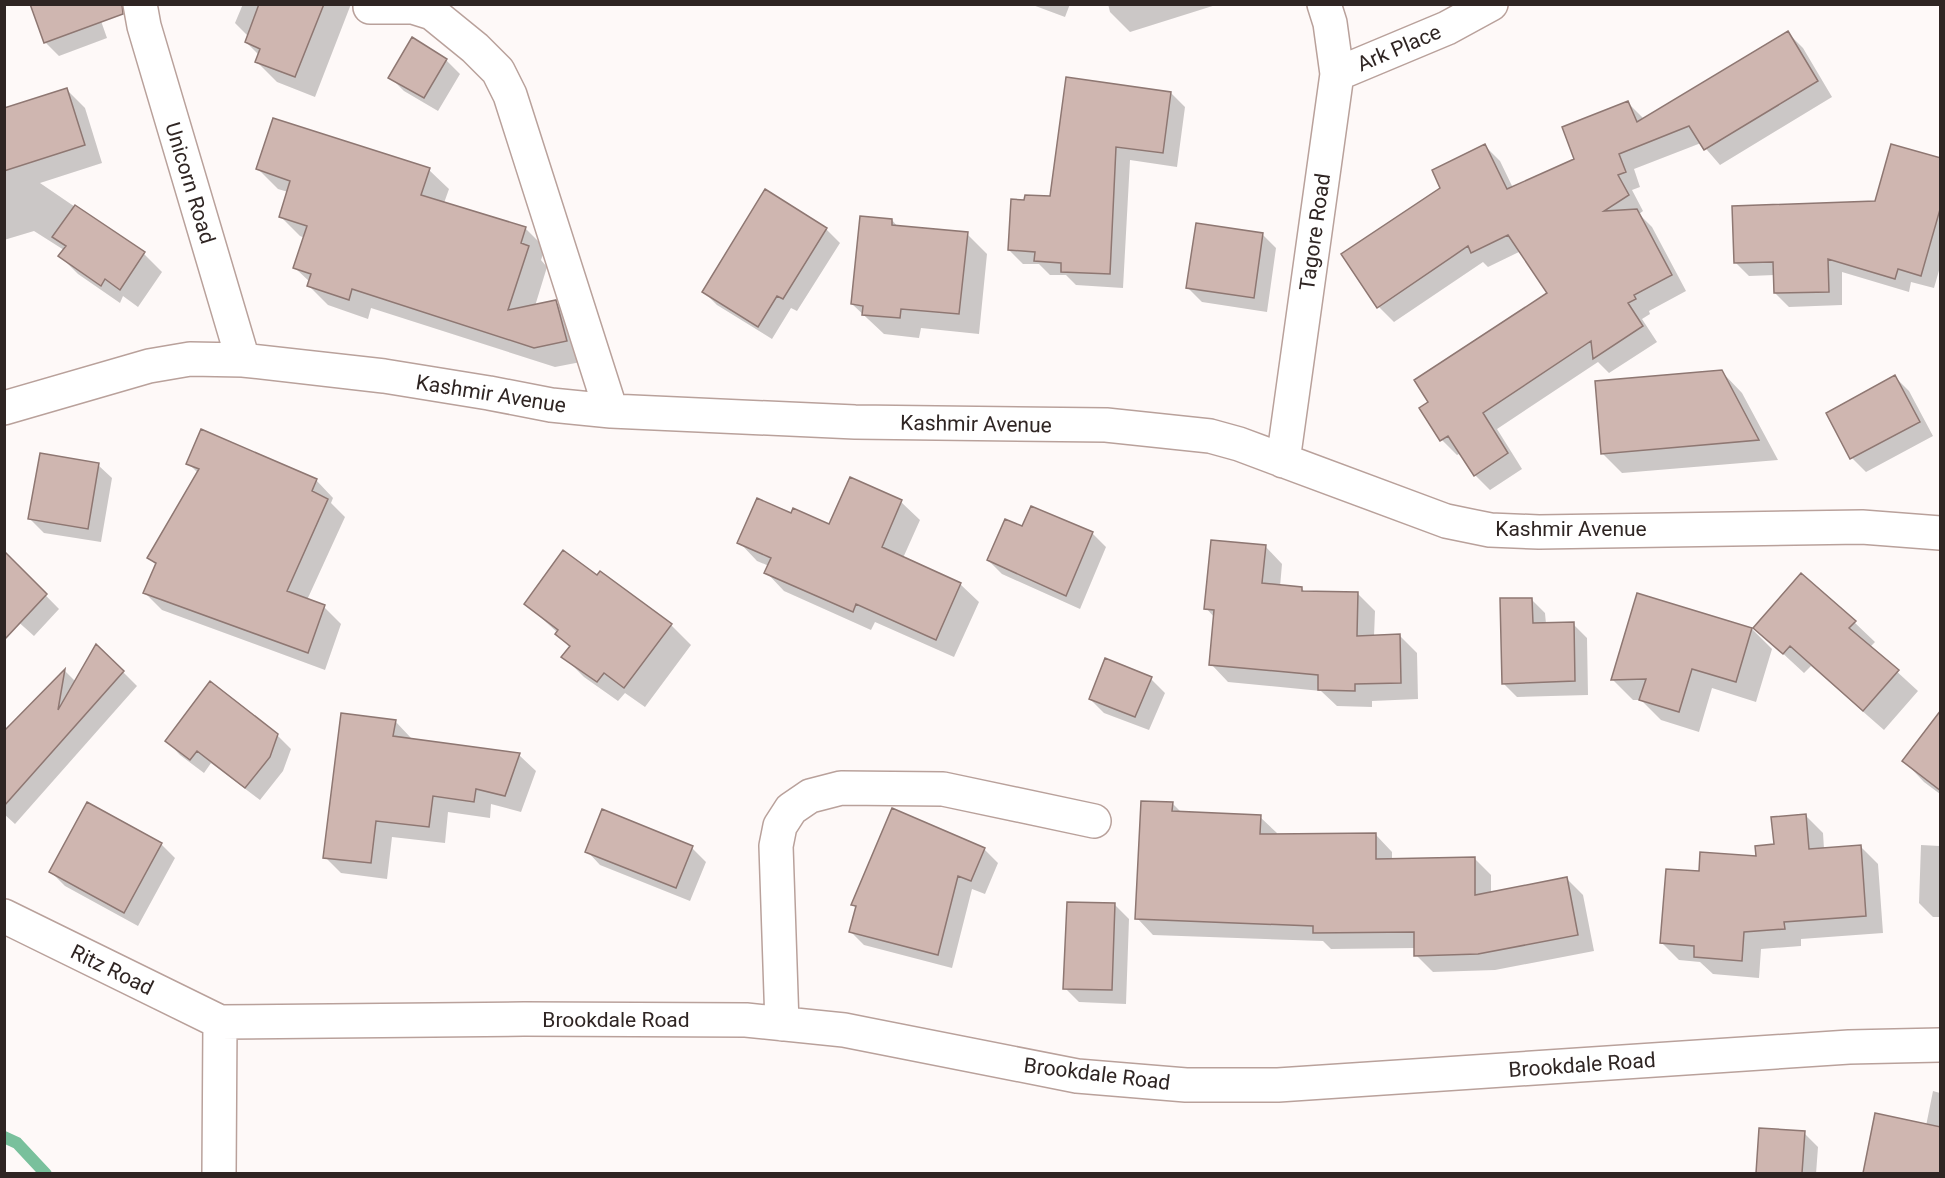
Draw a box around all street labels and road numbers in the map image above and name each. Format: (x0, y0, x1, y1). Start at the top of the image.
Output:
street label: Ark Place (1354, 20, 1444, 76)
street label: Unicorn Road (160, 120, 220, 246)
street label: Tagore Road (1295, 172, 1335, 292)
street label: Kashmir Avenue (414, 370, 568, 418)
street label: Kashmir Avenue (900, 411, 1052, 437)
street label: Kashmir Avenue (1495, 517, 1647, 541)
street label: Ritz Road (67, 940, 157, 1000)
street label: Brookdale Road (542, 1008, 690, 1032)
street label: Brookdale Road (1508, 1048, 1656, 1082)
street label: Brookdale Road (1022, 1053, 1172, 1095)

